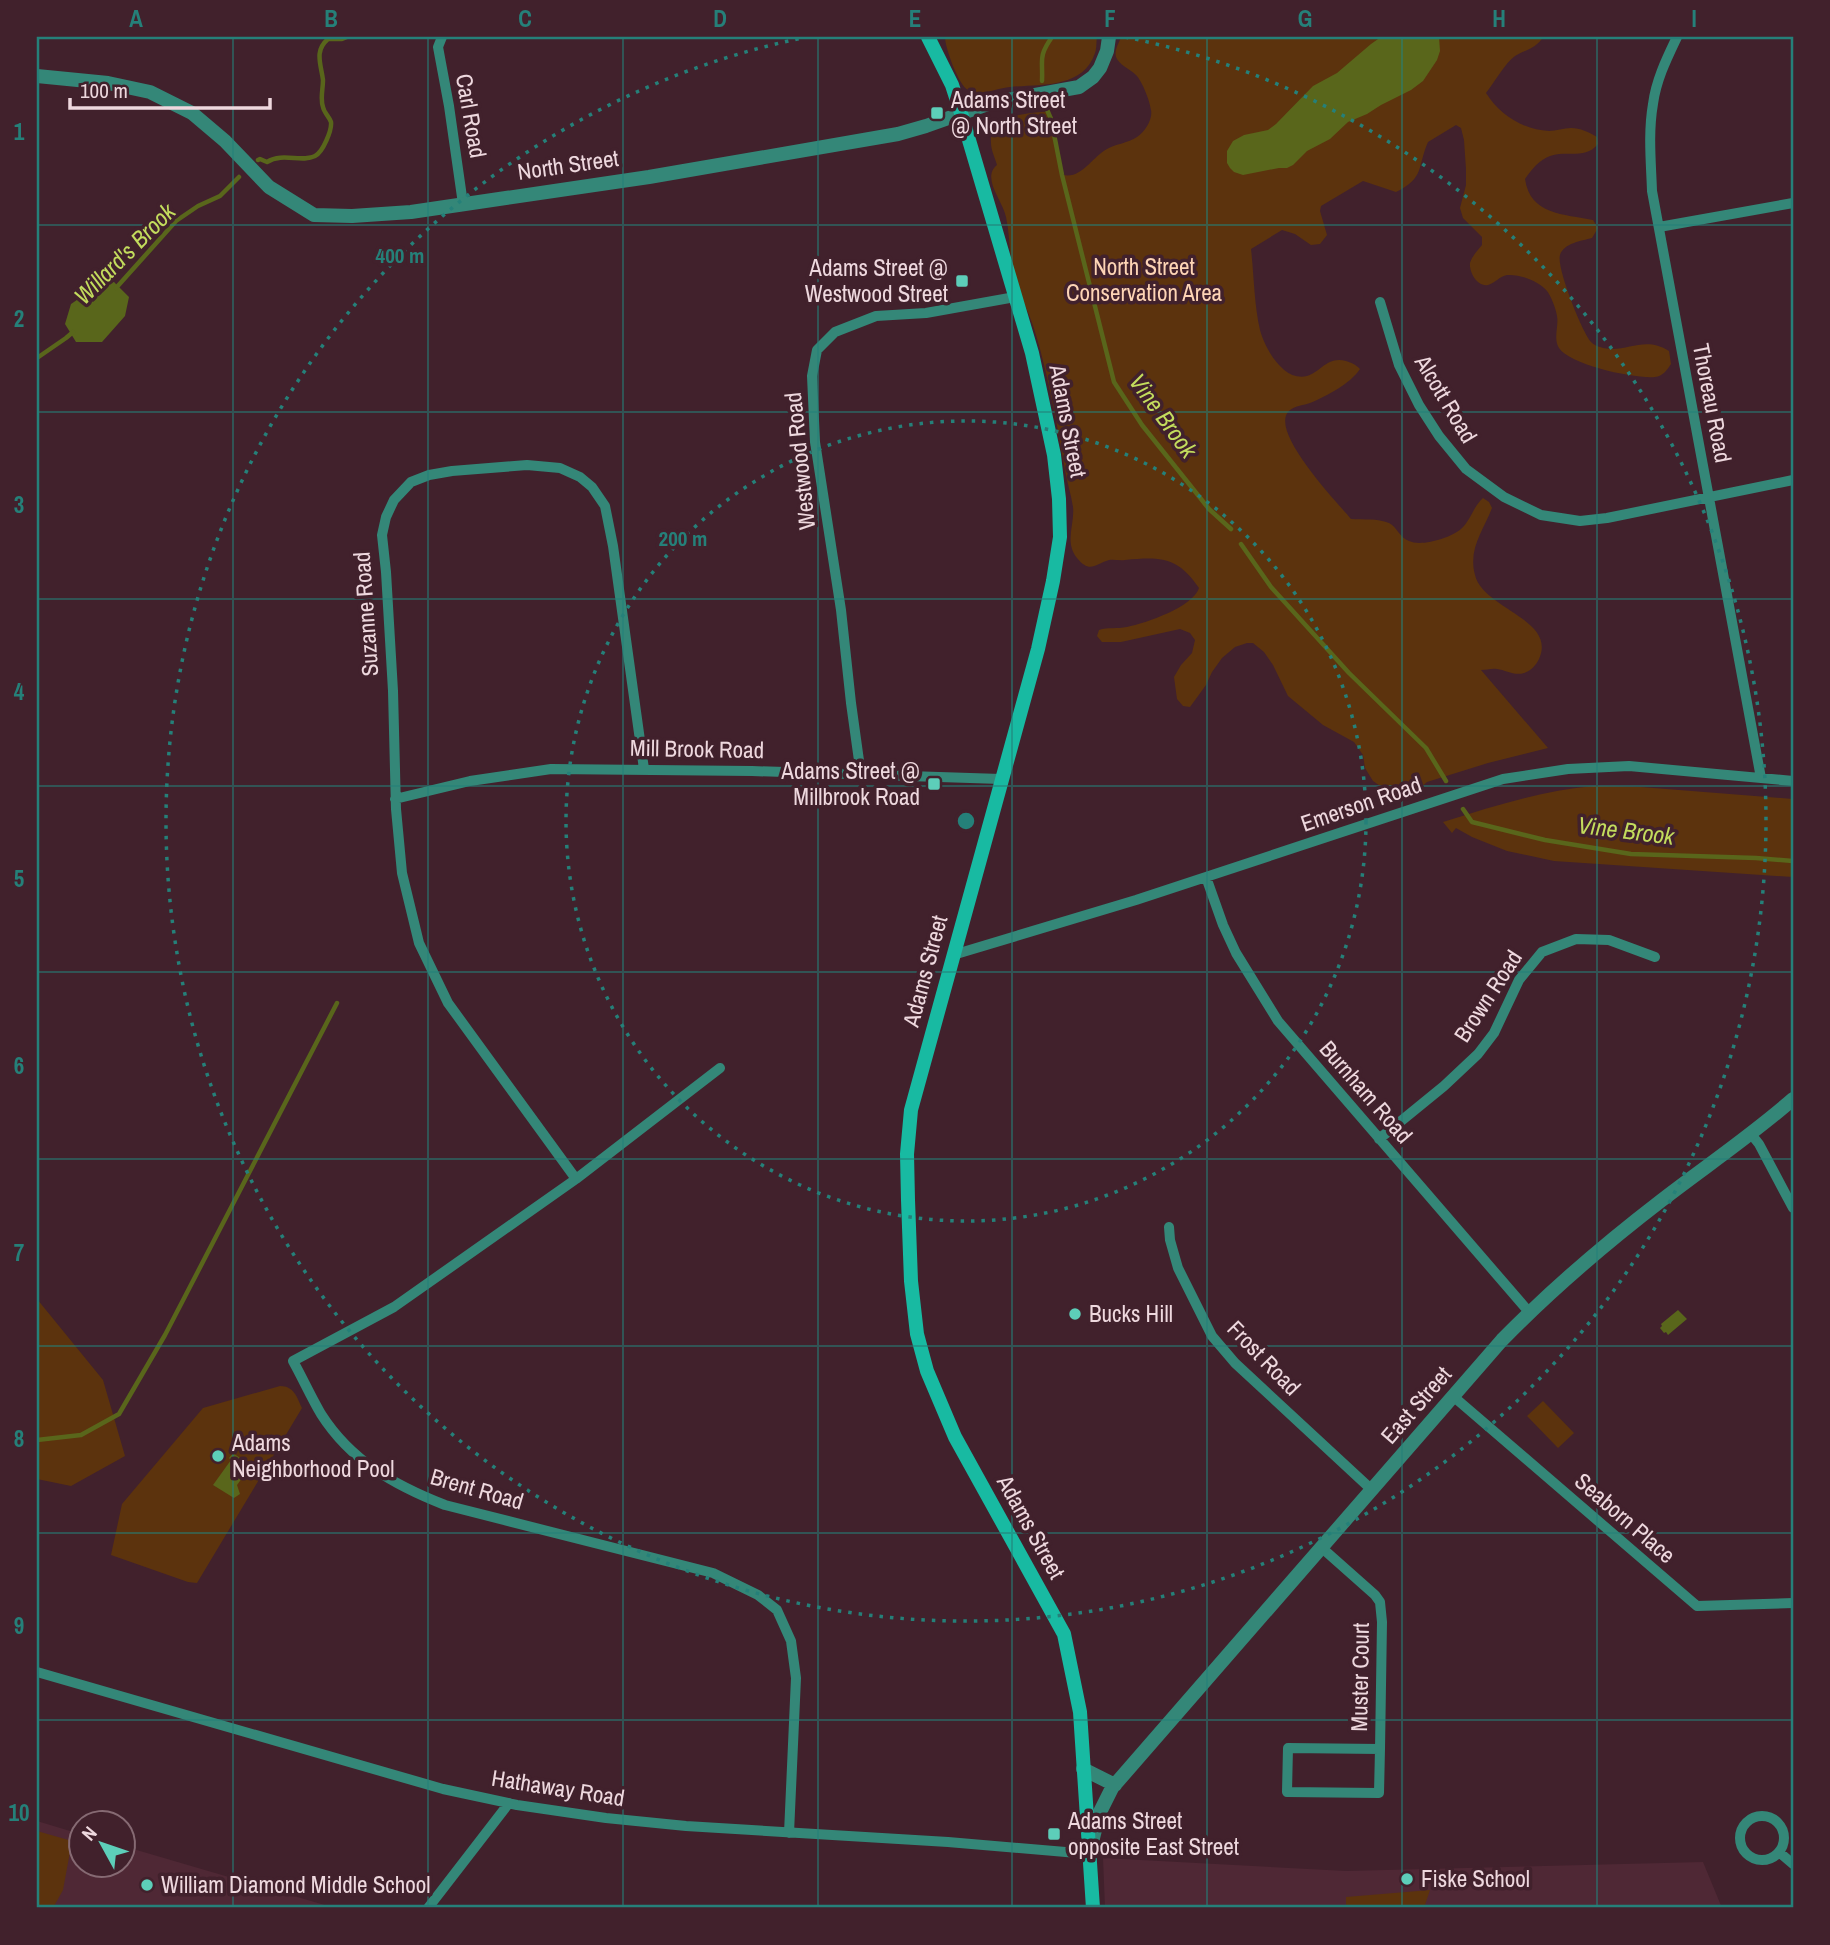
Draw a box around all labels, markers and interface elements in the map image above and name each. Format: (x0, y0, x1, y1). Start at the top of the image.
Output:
text: A (129, 3, 143, 34)
text: B (324, 3, 338, 34)
text: C (518, 3, 532, 34)
text: D (713, 3, 727, 34)
text: E (909, 3, 921, 34)
text: F (1104, 3, 1116, 34)
text: G (1298, 3, 1312, 34)
text: H (1492, 3, 1506, 34)
text: I (1691, 3, 1697, 34)
scale bar (70, 66, 270, 110)
street label: Carl Road (449, 71, 494, 160)
text: 100 m (80, 76, 128, 105)
place label: Adams Street @ North Street (950, 84, 1077, 141)
marker: Adams Street @ North Street (929, 105, 945, 121)
text: 1 (14, 116, 25, 147)
street label: North Street (515, 142, 620, 187)
water label: Willard's Brook (67, 195, 183, 311)
text: 400 m (376, 241, 424, 270)
park label: North Street Conservation Area (1066, 251, 1223, 308)
place label: Adams Street @ Westwood Street (805, 252, 948, 309)
marker: Adams Street @ Westwood Street (954, 273, 970, 289)
text: 2 (14, 303, 24, 334)
street label: Thoreau Road (1686, 341, 1739, 465)
street label: Alcott Road (1408, 348, 1485, 449)
street label: Adams Street (1042, 361, 1095, 480)
water label: Vine Brook (1122, 367, 1206, 465)
street label: Westwood Road (777, 391, 822, 531)
text: 3 (14, 489, 24, 520)
text: 200 m (659, 524, 707, 553)
street label: Suzanne Road (346, 551, 385, 677)
text: 4 (14, 676, 25, 707)
street label: Mill Brook Road (630, 732, 764, 765)
place label: Adams Street @ Millbrook Road (780, 755, 920, 812)
street label: Emerson Road (1296, 768, 1425, 839)
marker: Adams Street @ Millbrook Road (926, 776, 942, 792)
water label: Vine Brook (1576, 808, 1677, 852)
centre of rings (954, 809, 978, 833)
text: 5 (14, 863, 24, 894)
street label: Adams Street (894, 912, 954, 1031)
street label: Brown Road (1446, 944, 1529, 1048)
street label: Burnham Road (1313, 1034, 1420, 1150)
text: 6 (14, 1050, 24, 1081)
text: 7 (14, 1237, 24, 1268)
place label: Bucks Hill (1089, 1298, 1173, 1329)
marker: Bucks Hill (1067, 1306, 1083, 1322)
street label: Frost Road (1221, 1313, 1308, 1402)
street label: East Street (1373, 1359, 1458, 1450)
text: 8 (14, 1423, 24, 1454)
place label: Adams Neighborhood Pool (231, 1427, 395, 1484)
marker: Adams Neighborhood Pool (210, 1448, 226, 1464)
street label: Brent Road (427, 1460, 527, 1517)
street label: Seaborn Place (1568, 1465, 1682, 1570)
street label: Adams Street (990, 1468, 1073, 1584)
text: 9 (14, 1610, 24, 1641)
street label: Muster Court (1343, 1622, 1376, 1732)
street label: Hathaway Road (489, 1762, 627, 1813)
text: 10 (9, 1797, 29, 1828)
place label: Adams Street opposite East Street (1067, 1805, 1239, 1862)
north arrow (66, 1808, 136, 1878)
text: N (75, 1820, 103, 1846)
marker: Adams Street opposite East Street (1046, 1826, 1062, 1842)
place label: Fiske School (1421, 1863, 1530, 1894)
place label: William Diamond Middle School (161, 1869, 430, 1900)
marker: Fiske School (1399, 1871, 1415, 1887)
marker: William Diamond Middle School (139, 1877, 155, 1893)

